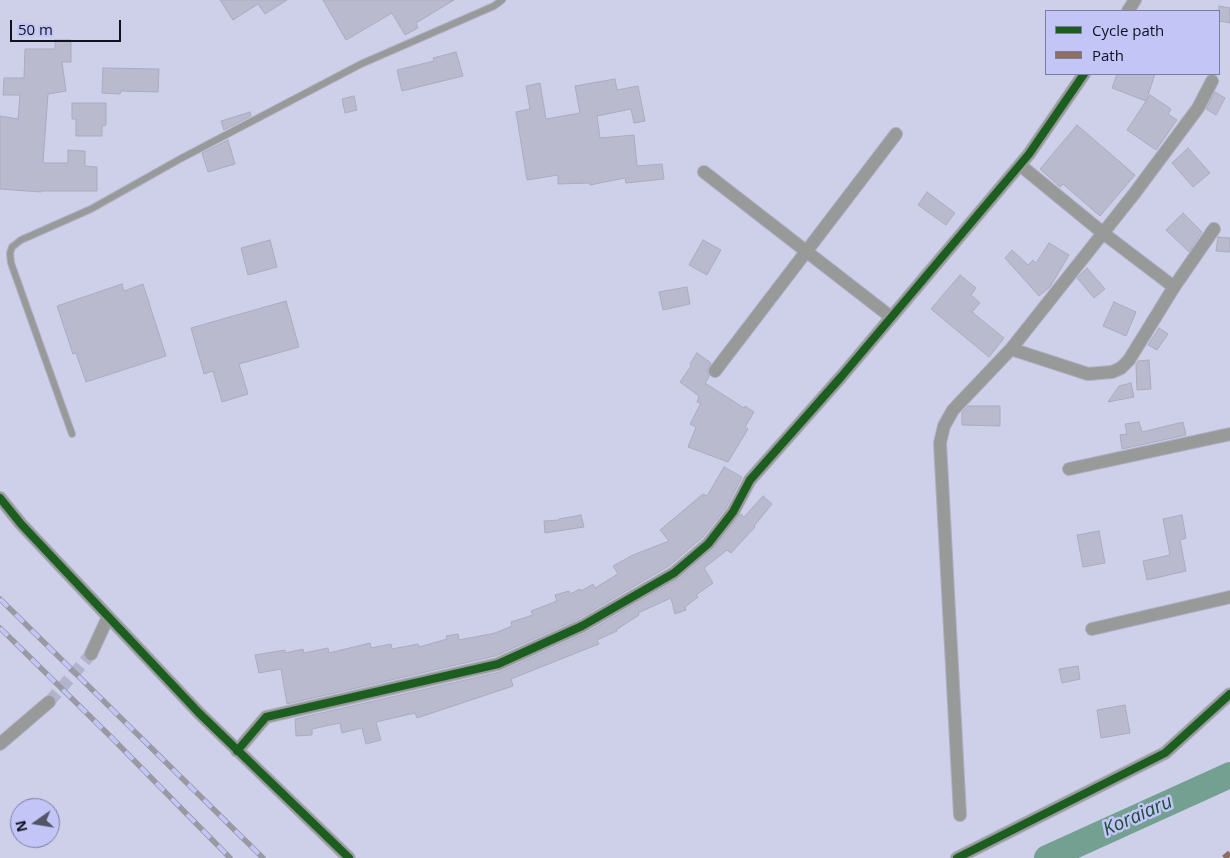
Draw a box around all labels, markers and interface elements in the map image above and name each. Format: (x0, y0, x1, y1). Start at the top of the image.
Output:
scale bar (12, 10, 124, 42)
legend (1045, 10, 1220, 75)
text: 50 m (18, 19, 53, 39)
text: Cycle path (1092, 20, 1164, 40)
text: Path (1092, 45, 1124, 65)
water label: Koraiaru (1100, 791, 1176, 841)
north arrow (10, 798, 60, 848)
text: N (10, 819, 31, 834)

